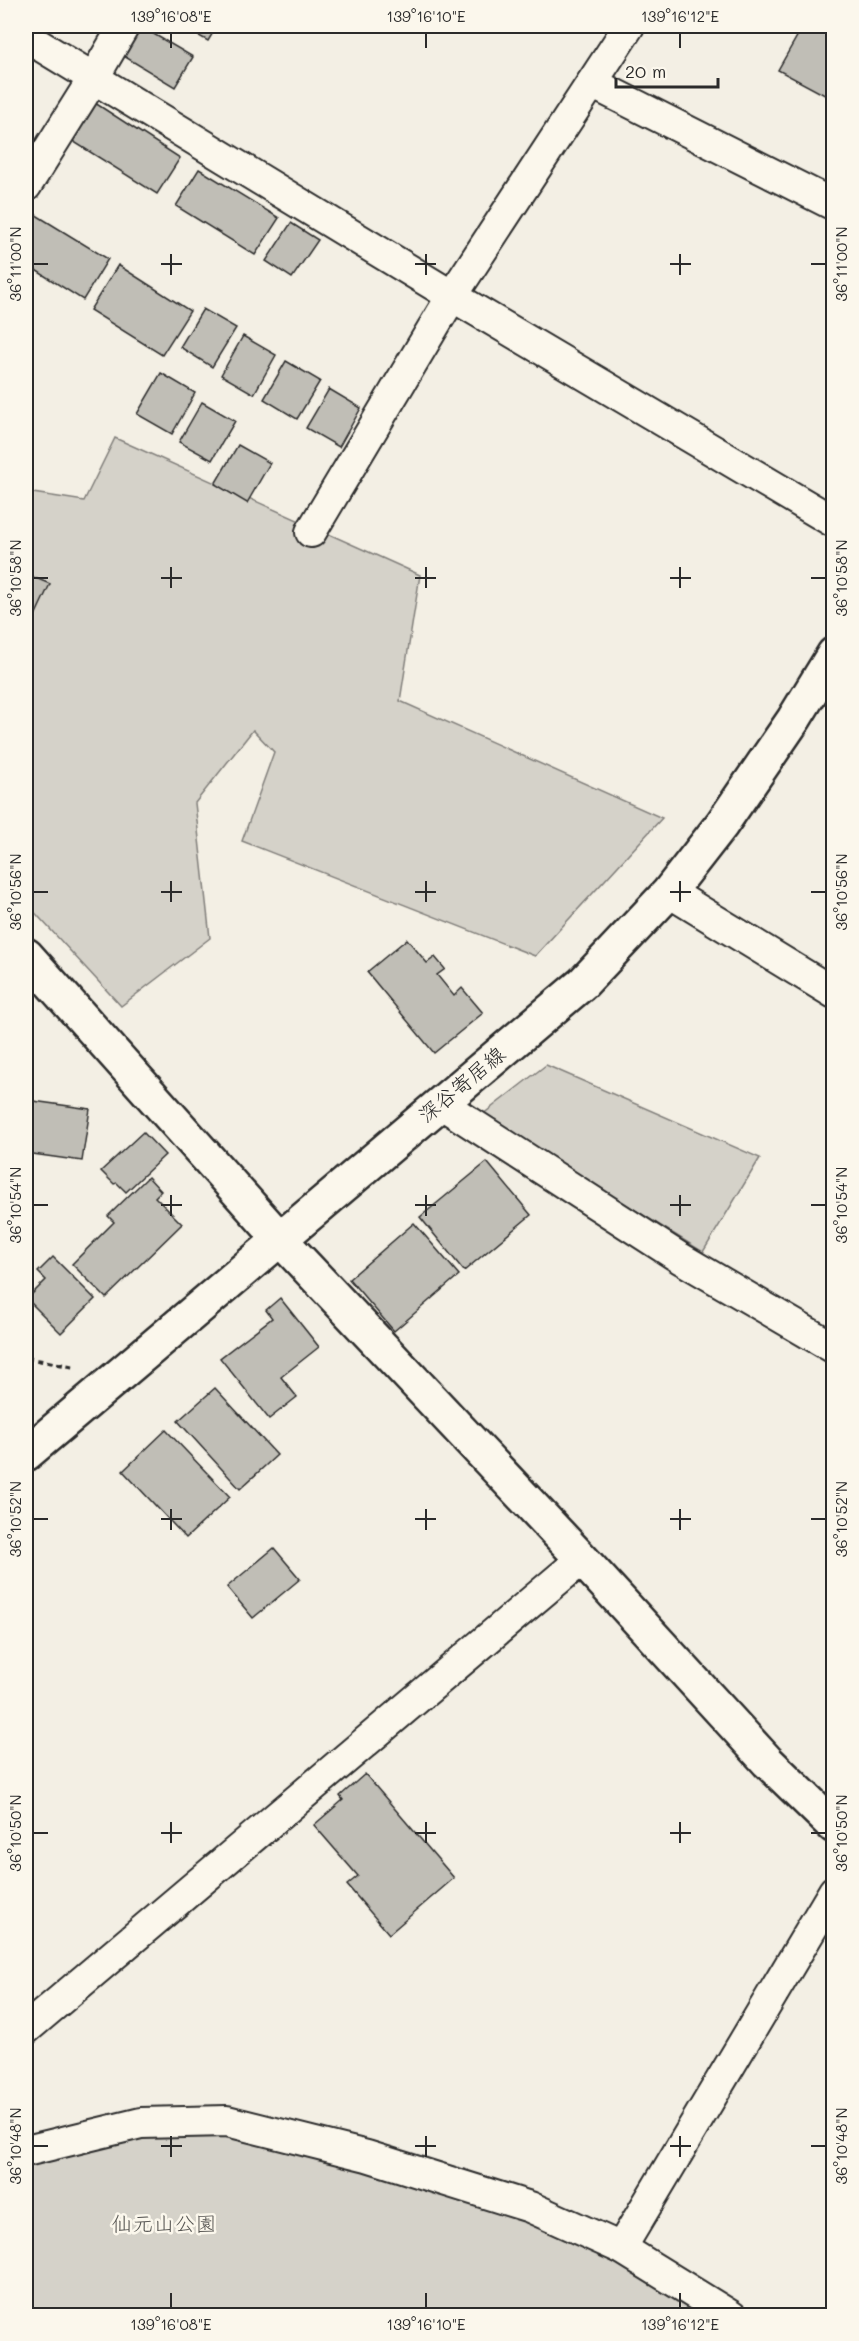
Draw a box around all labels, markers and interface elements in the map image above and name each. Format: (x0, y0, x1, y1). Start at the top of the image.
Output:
text: 139°16'08"E (130, 6, 212, 26)
text: 139°16'10"E (386, 6, 466, 26)
text: 139°16'12"E (641, 6, 719, 26)
scale bar (616, 51, 718, 89)
text: 20 m (625, 59, 666, 83)
text: 36°11'00"N (5, 226, 25, 302)
text: 36°11'00"N (831, 226, 851, 302)
text: 36°10'58"N (5, 539, 25, 617)
text: 36°10'58"N (831, 539, 851, 617)
text: 36°10'56"N (5, 853, 25, 931)
text: 36°10'56"N (831, 853, 851, 931)
street label: 深谷寄居線 (412, 1040, 510, 1128)
text: 36°10'54"N (5, 1167, 25, 1243)
text: 36°10'54"N (831, 1167, 851, 1243)
text: 36°10'52"N (5, 1481, 25, 1557)
text: 36°10'52"N (831, 1481, 851, 1557)
text: 36°10'50"N (5, 1794, 25, 1872)
text: 36°10'50"N (831, 1794, 851, 1872)
text: 36°10'48"N (5, 2107, 25, 2185)
text: 36°10'48"N (831, 2107, 851, 2185)
park label: 仙元山公園 (112, 2209, 217, 2236)
text: 139°16'08"E (130, 2314, 212, 2334)
text: 139°16'10"E (386, 2314, 466, 2334)
text: 139°16'12"E (641, 2314, 719, 2334)

